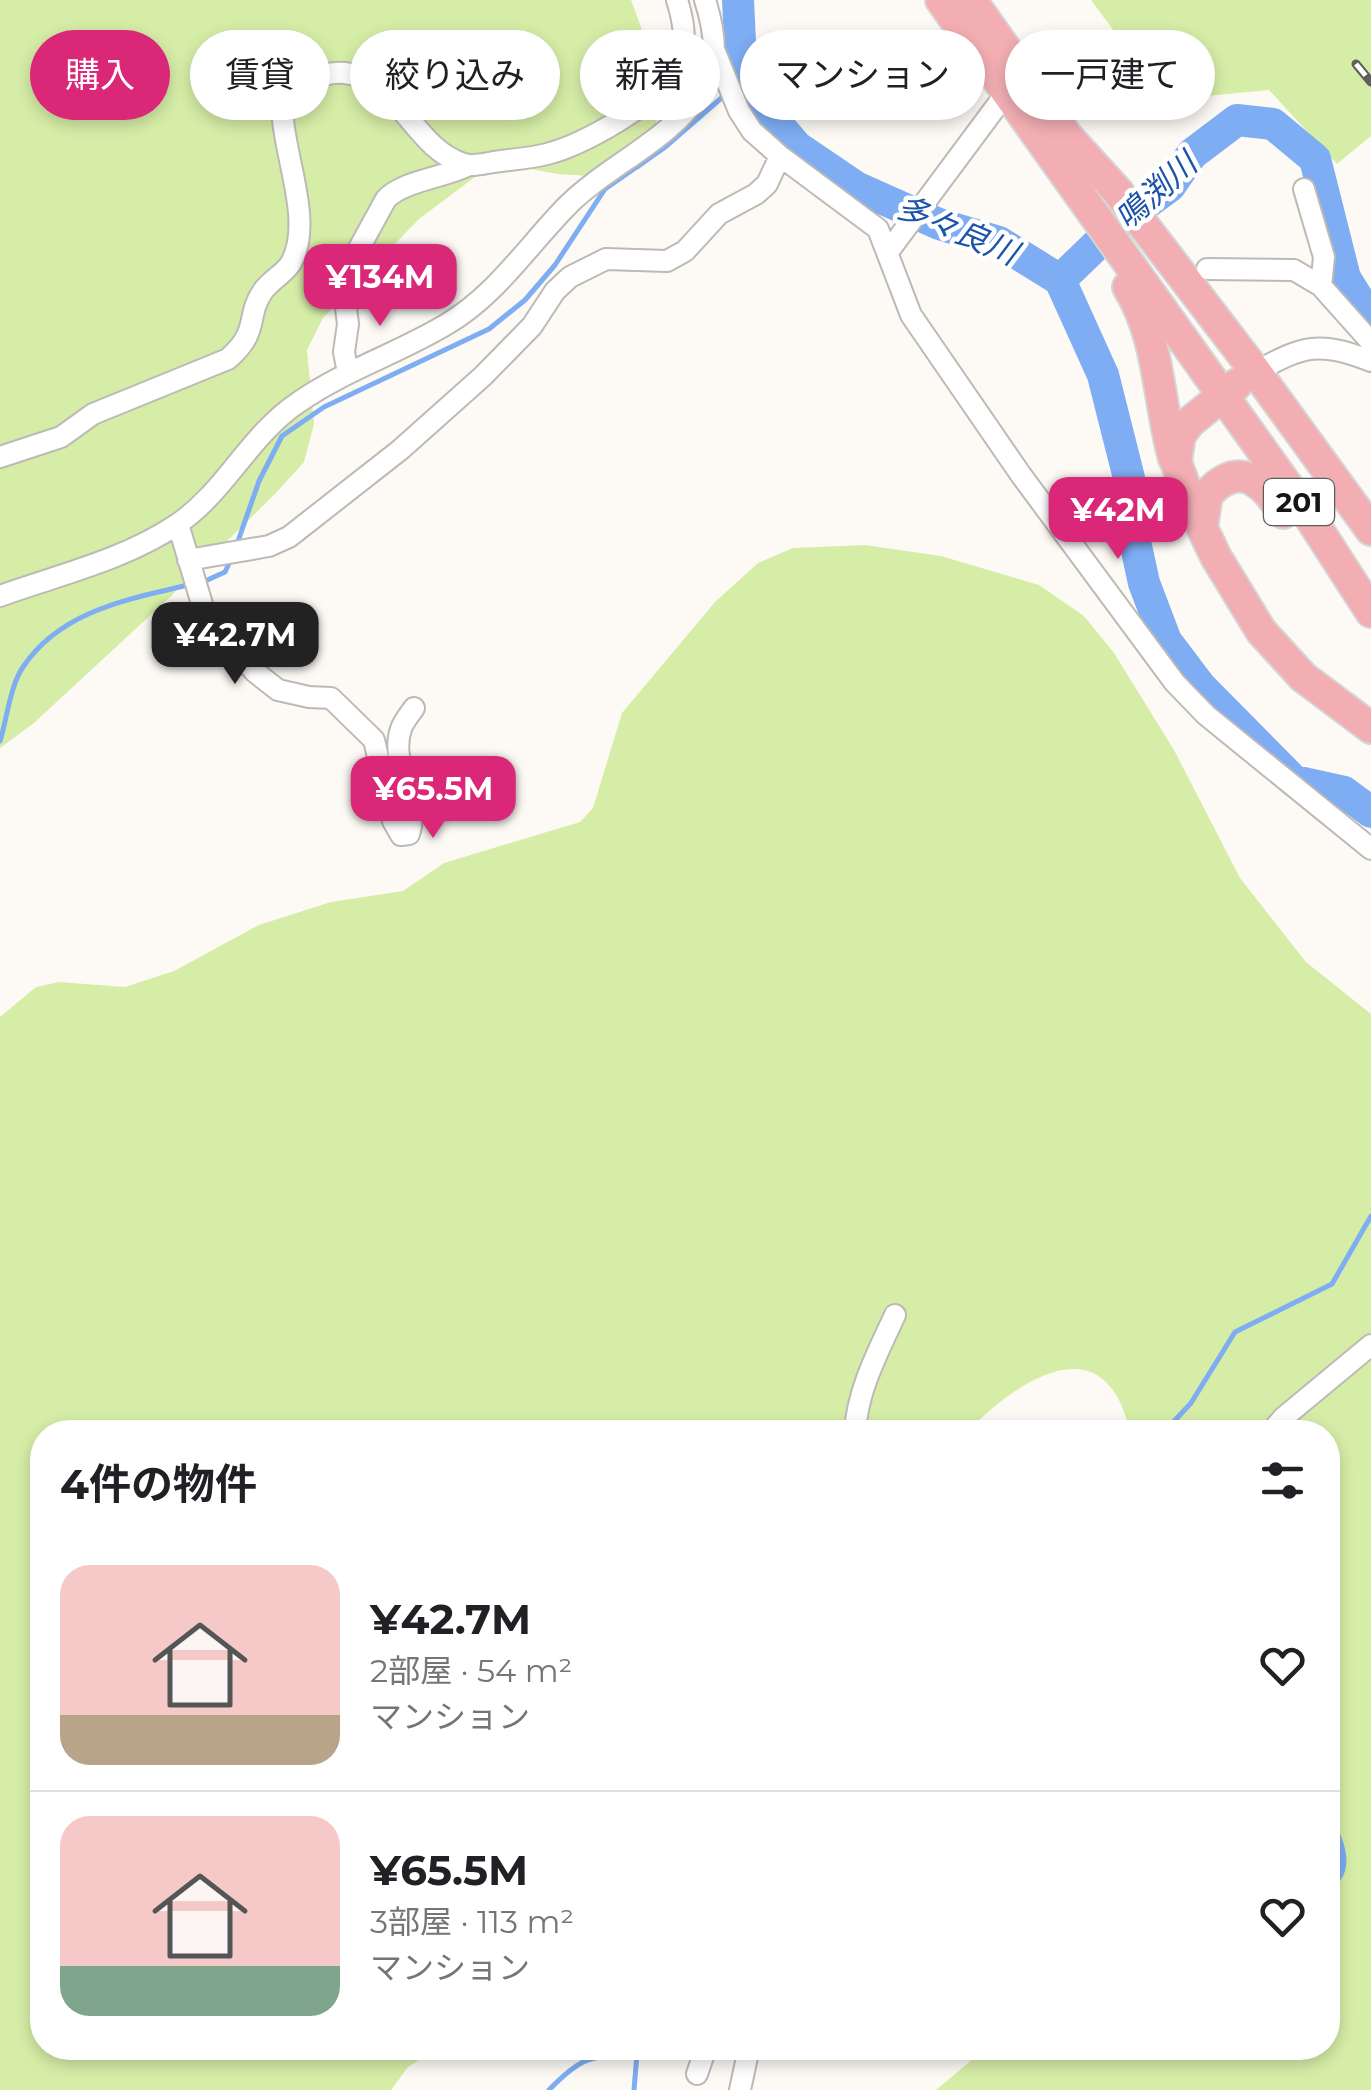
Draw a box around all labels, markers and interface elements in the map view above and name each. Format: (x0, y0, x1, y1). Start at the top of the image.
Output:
chip: 購入 (30, 30, 170, 120)
chip: 賃貸 (190, 30, 330, 120)
chip: 絞り込み (350, 30, 560, 120)
chip: 新着 (580, 30, 720, 120)
chip: マンション (740, 30, 985, 120)
chip: 一戸建て (1005, 30, 1215, 120)
water label: 鳴渕川 (1107, 142, 1207, 237)
water label: 多々良川 (891, 187, 1026, 274)
pin: ¥134M (310, 244, 450, 329)
text: ¥134M (326, 257, 434, 296)
pin: ¥42M (1059, 477, 1177, 562)
road number: 201 (1264, 479, 1334, 525)
text: ¥42M (1071, 490, 1165, 529)
pin: ¥42.7M (154, 602, 316, 687)
text: ¥42.7M (174, 615, 296, 654)
pin: ¥65.5M (352, 756, 514, 841)
text: ¥65.5M (373, 769, 493, 808)
icon: filters (1255, 1453, 1310, 1508)
text: 4件の物件 (60, 1458, 257, 1510)
text: ¥42.7M (370, 1593, 531, 1645)
icon: home (140, 1605, 260, 1725)
icon: heart (1255, 1638, 1310, 1693)
text: 2部屋 · 54 m² (370, 1651, 572, 1690)
text: マンション (370, 1697, 530, 1736)
text: ¥65.5M (370, 1844, 528, 1896)
icon: home (140, 1856, 260, 1976)
icon: heart (1255, 1889, 1310, 1944)
text: 3部屋 · 113 m² (370, 1902, 574, 1941)
text: マンション (370, 1948, 530, 1987)

